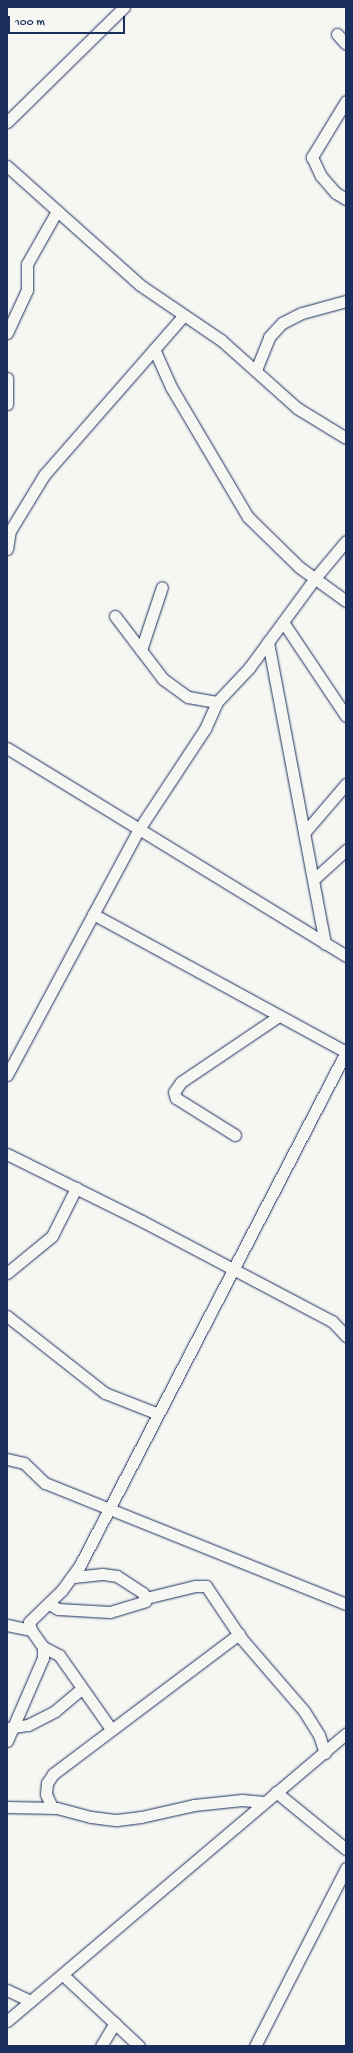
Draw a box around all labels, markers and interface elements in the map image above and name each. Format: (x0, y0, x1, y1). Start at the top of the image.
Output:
scale bar (10, 8, 127, 34)
text: 100 m (15, 16, 45, 30)

